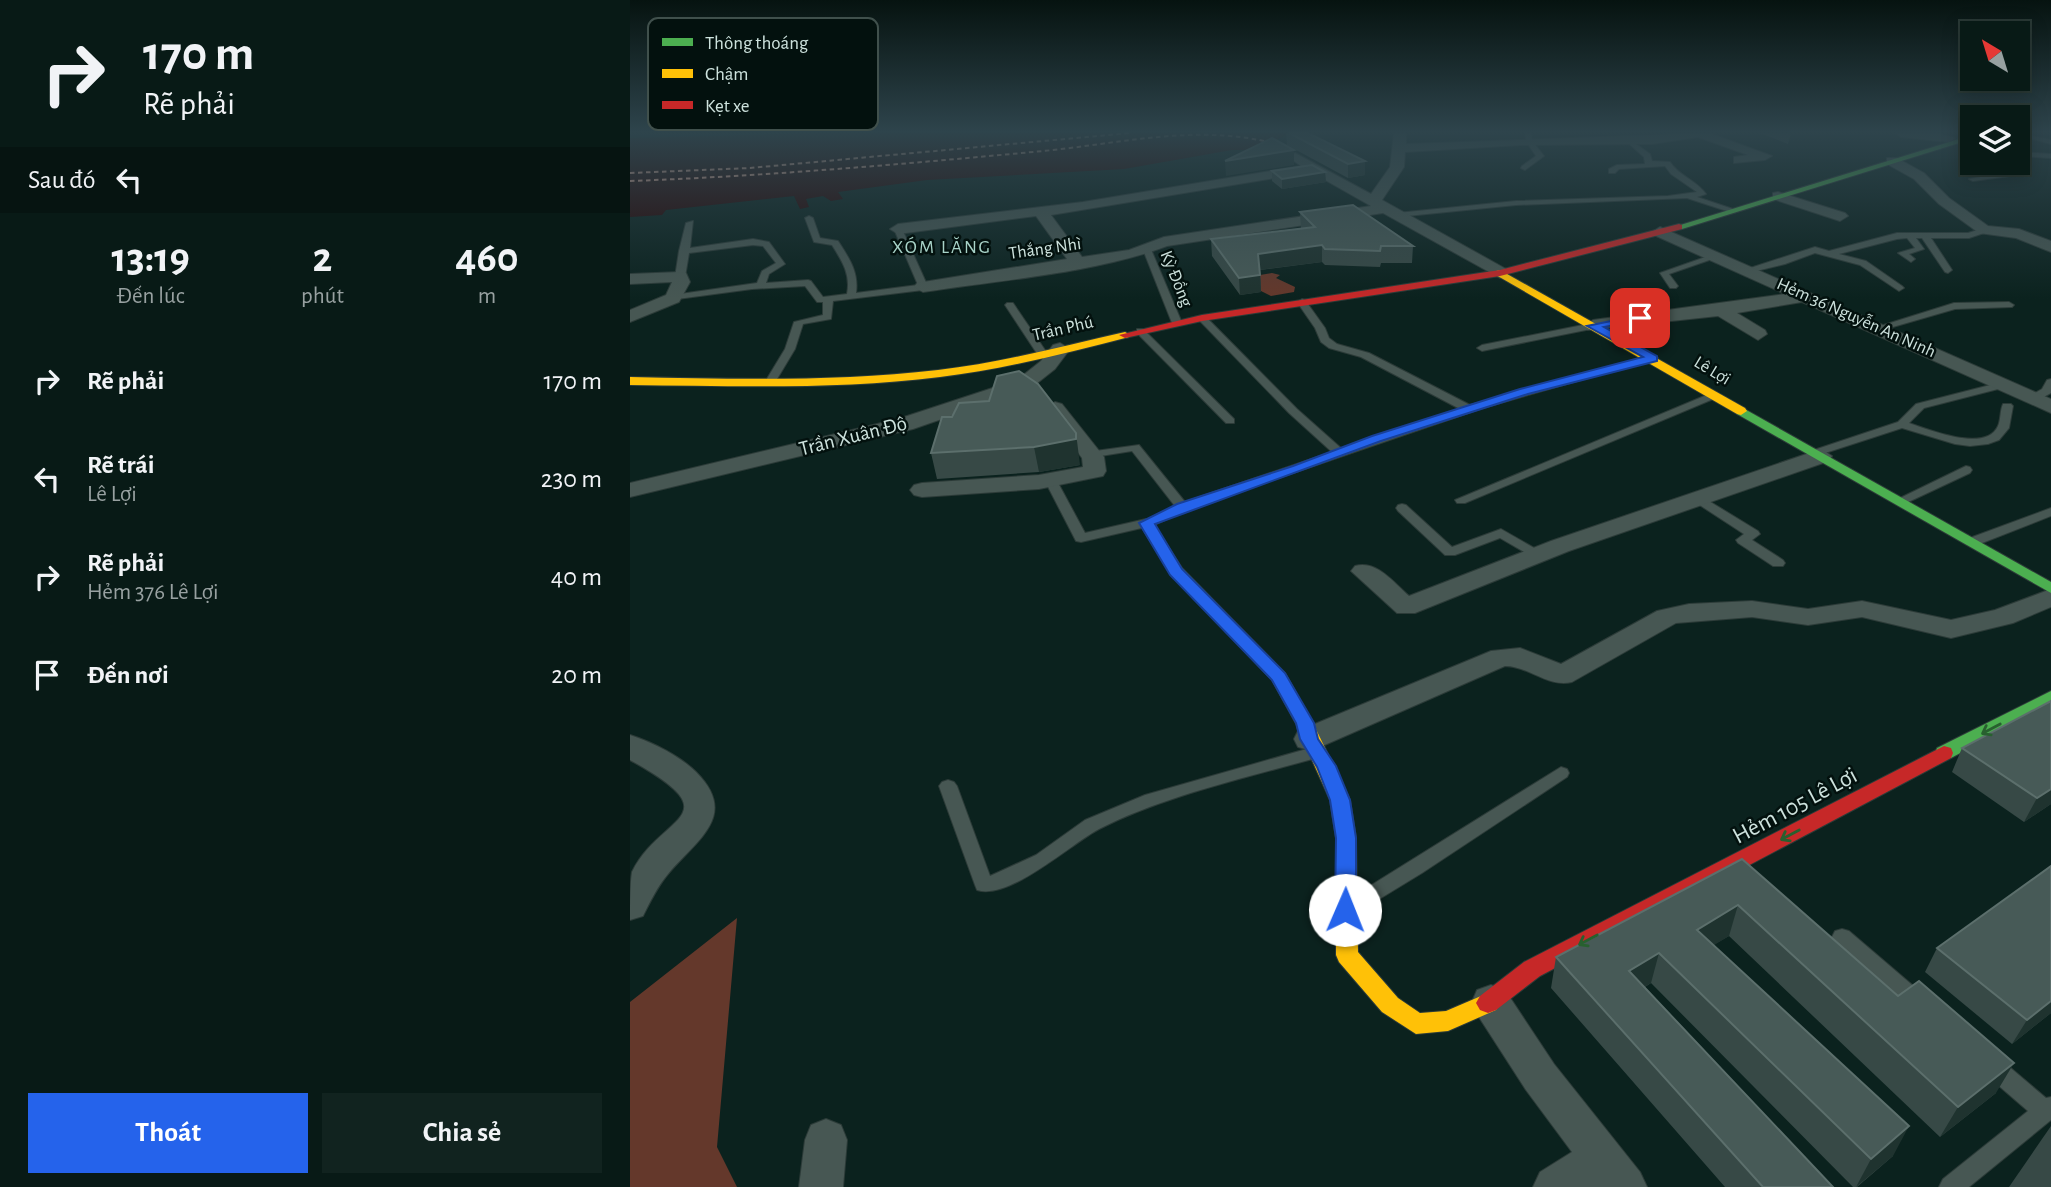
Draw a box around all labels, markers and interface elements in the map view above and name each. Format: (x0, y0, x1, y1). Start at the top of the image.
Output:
legend (648, 18, 878, 130)
north arrow (1960, 21, 2030, 91)
map controls (1960, 21, 2030, 175)
icon: right (28, 28, 119, 119)
text: 170 m (143, 30, 254, 79)
text: Thông thoáng (705, 34, 809, 53)
text: Chậm (705, 65, 749, 84)
text: Rẽ phải (143, 88, 235, 120)
text: Kẹt xe (705, 97, 750, 116)
button: layers (1960, 105, 2030, 175)
icon: left (110, 161, 148, 199)
text: Sau đó (28, 167, 96, 193)
street label: Thắng Nhì (1007, 234, 1082, 263)
district label: XÓM LĂNG (892, 236, 992, 257)
text: 13:19 (111, 237, 190, 279)
text: 2 (313, 237, 332, 279)
text: 460 (455, 237, 519, 279)
street label: Kỳ Đồng (1157, 248, 1196, 310)
street label: Hẻm 36 Nguyễn An Ninh (1774, 273, 1939, 361)
text: Đến lúc (117, 285, 184, 308)
text: phút (301, 285, 344, 308)
text: m (478, 285, 496, 308)
pin (1610, 288, 1670, 348)
icon: arrive (1621, 299, 1659, 337)
street label: Trần Phú (1031, 312, 1095, 345)
street label: Lê Lợi (1691, 353, 1733, 389)
icon: right (28, 362, 66, 400)
text: Rẽ phải (87, 368, 164, 394)
text: 170 m (543, 368, 602, 394)
street label: Trần Xuân Độ (797, 412, 909, 460)
text: Rẽ trái (87, 452, 155, 478)
icon: left (28, 460, 66, 498)
text: 230 m (541, 466, 602, 492)
text: Lê Lợi (87, 483, 137, 506)
text: Rẽ phải (87, 550, 164, 576)
icon: right (28, 558, 66, 596)
text: 40 m (551, 564, 602, 590)
text: Hẻm 376 Lê Lợi (87, 581, 219, 604)
icon: arrive (28, 656, 66, 694)
text: Đến nơi (87, 662, 169, 688)
text: 20 m (551, 662, 602, 688)
one-way arrow (1981, 722, 2002, 736)
street label: Hẻm 105 Lê Lợi (1729, 763, 1861, 849)
one-way arrow (1780, 828, 1800, 842)
position arrow (1308, 873, 1382, 947)
one-way arrow (1578, 934, 1599, 948)
button: Thoát (28, 1093, 308, 1173)
button: Chia sẻ (322, 1093, 602, 1173)

